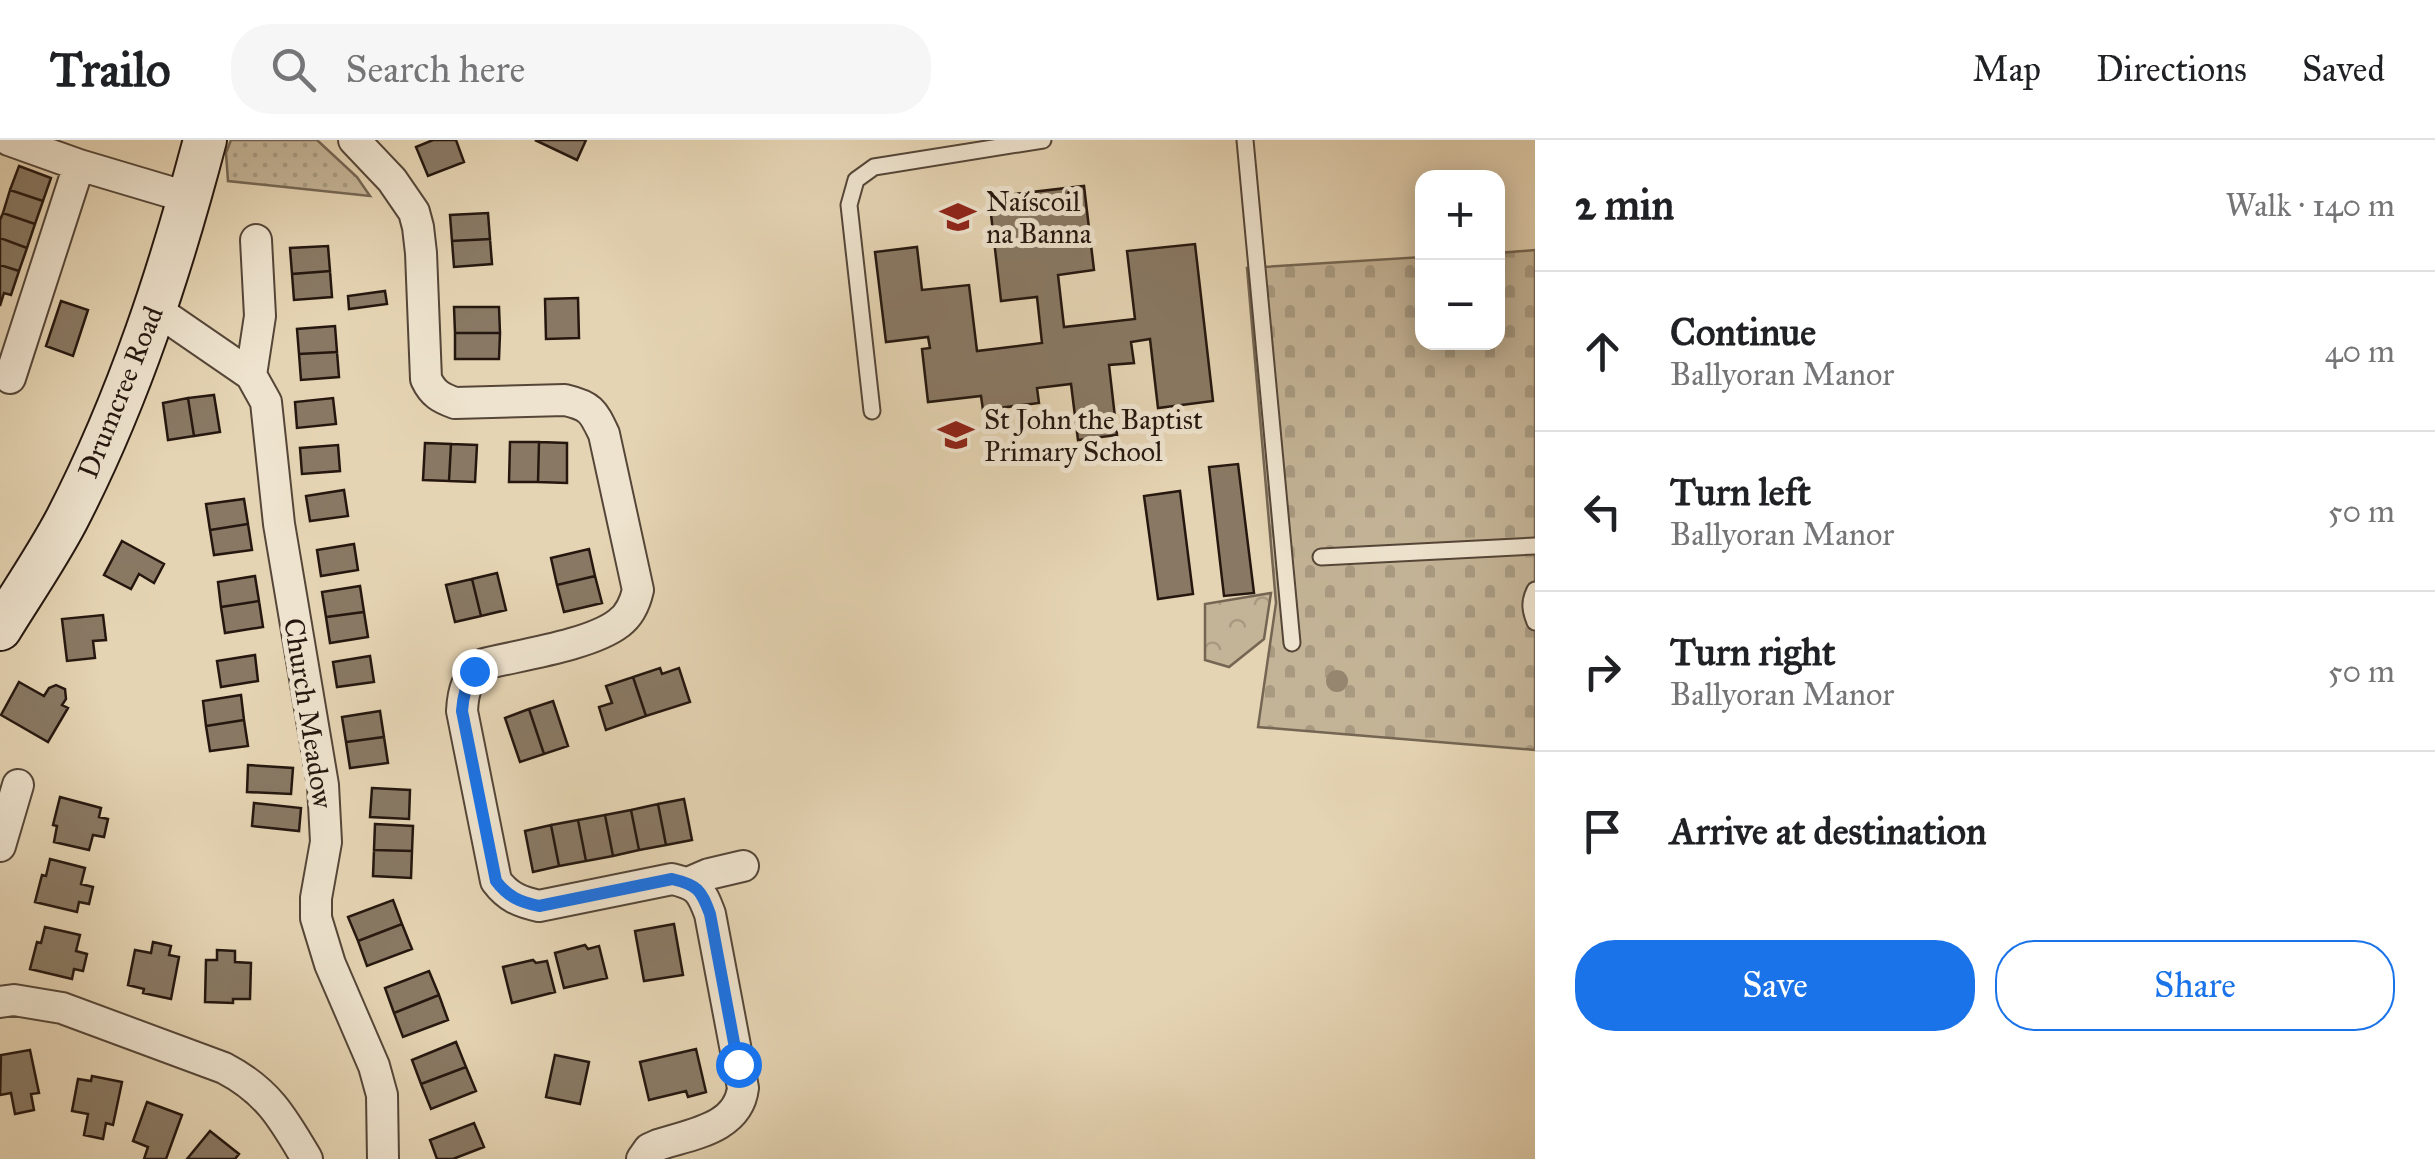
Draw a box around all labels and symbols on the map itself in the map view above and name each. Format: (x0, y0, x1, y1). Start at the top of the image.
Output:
place label: Naíscoil na Banna (986, 184, 1092, 251)
school or university icon: Naíscoil na Banna (939, 198, 977, 236)
street label: Drumcree Road (70, 301, 171, 483)
place label: St John the Baptist Primary School (984, 402, 1203, 469)
school or university icon: St John the Baptist Primary School (937, 416, 975, 454)
street label: Church Meadow (276, 616, 341, 811)
route end (452, 649, 498, 695)
route start (716, 1042, 762, 1088)

